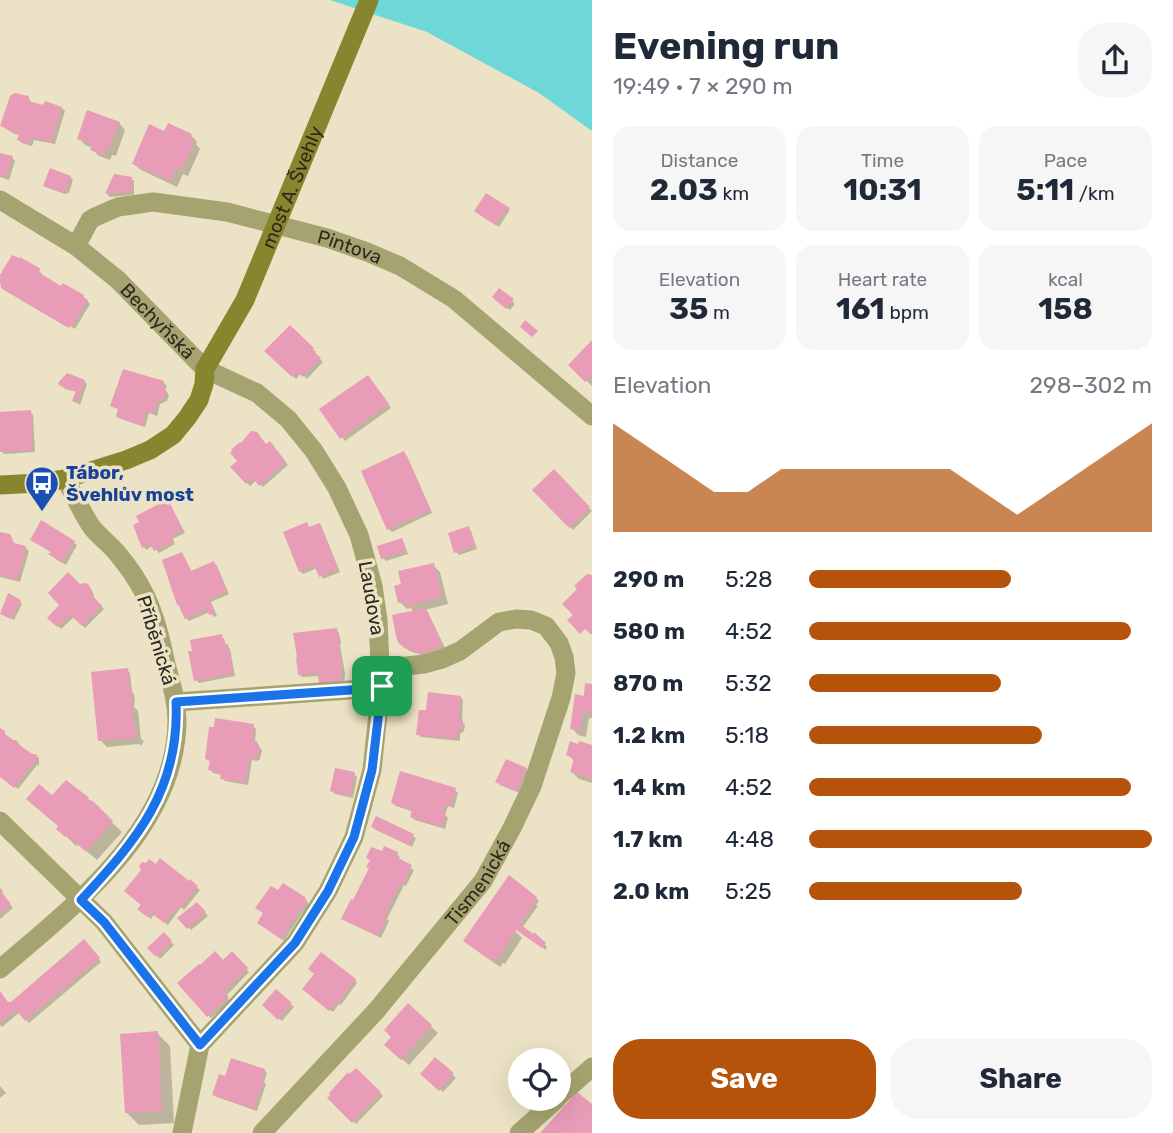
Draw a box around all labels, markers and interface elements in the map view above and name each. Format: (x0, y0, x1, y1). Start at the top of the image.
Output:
text: Evening run (613, 23, 839, 69)
button: share (1078, 23, 1152, 97)
text: 19:49 · 7 × 290 m (613, 72, 793, 100)
street label: most A. Švehly (257, 123, 328, 252)
text: Distance (661, 149, 738, 172)
text: Time (861, 149, 904, 172)
text: Pace (1044, 149, 1087, 172)
text: 2.03 (650, 172, 718, 208)
text: 10:31 (843, 172, 922, 208)
text: 5:11 (1016, 172, 1074, 208)
text: km (718, 182, 749, 205)
text: /km (1074, 182, 1115, 205)
street label: Pintova (315, 225, 385, 269)
text: Elevation (659, 268, 740, 291)
text: Heart rate (838, 268, 927, 291)
text: kcal (1048, 268, 1083, 291)
street label: Bechyňská (115, 278, 200, 364)
text: 35 (669, 291, 708, 327)
text: 161 (836, 291, 885, 327)
text: 158 (1038, 291, 1093, 327)
text: m (708, 301, 730, 324)
text: bpm (885, 301, 929, 324)
text: Elevation (613, 371, 712, 399)
text: 298–302 m (1030, 371, 1152, 399)
place label: Tábor, Švehlův most (66, 461, 194, 506)
bus stop icon: Tábor, Švehlův most (23, 464, 61, 513)
street label: Laudova (354, 559, 389, 637)
text: 290 m (613, 565, 684, 593)
text: 5:28 (725, 565, 773, 593)
street label: Příběnická (132, 592, 181, 688)
text: 580 m (613, 617, 685, 645)
text: 4:52 (725, 617, 772, 645)
pin (352, 656, 412, 716)
icon: arrive (363, 667, 401, 705)
text: 870 m (613, 669, 683, 697)
text: 5:32 (725, 669, 772, 697)
text: 1.2 km (613, 721, 685, 749)
text: 5:18 (725, 721, 769, 749)
text: 1.4 km (613, 773, 686, 801)
text: 4:52 (725, 773, 772, 801)
text: 1.7 km (613, 825, 683, 853)
text: 4:48 (725, 825, 774, 853)
street label: Tismenická (440, 836, 515, 930)
text: 2.0 km (613, 877, 689, 905)
text: 5:25 (725, 877, 772, 905)
button: Save (613, 1039, 876, 1119)
button: Share (890, 1039, 1152, 1119)
map controls (508, 1048, 571, 1111)
button: locate (508, 1048, 571, 1111)

